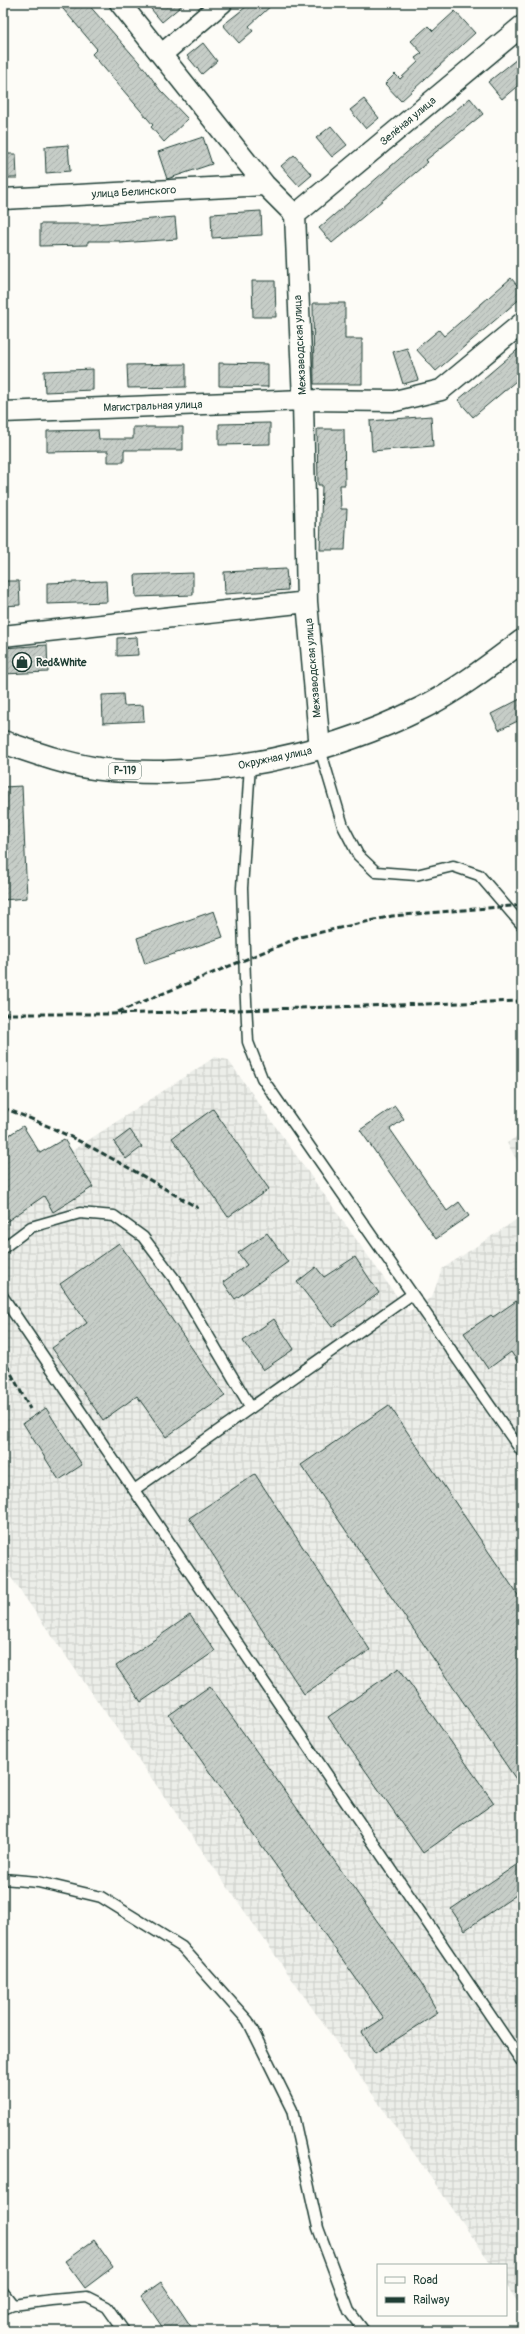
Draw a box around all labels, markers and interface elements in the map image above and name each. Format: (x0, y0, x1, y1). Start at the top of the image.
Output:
street label: Зелёная улица (377, 94, 439, 148)
street label: улица Белинского (90, 183, 177, 201)
street label: Межзаводская улица (291, 295, 309, 395)
street label: Магистральная улица (103, 398, 203, 414)
street label: Межзаводская улица (302, 618, 324, 718)
shop icon: Red&White (11, 651, 33, 673)
place label: Red&White (36, 656, 87, 669)
street label: Окружная улица (237, 744, 313, 772)
road number: Р-119 (109, 763, 141, 779)
legend (377, 2264, 507, 2316)
text: Road (413, 2273, 438, 2288)
text: Railway (413, 2293, 449, 2308)

